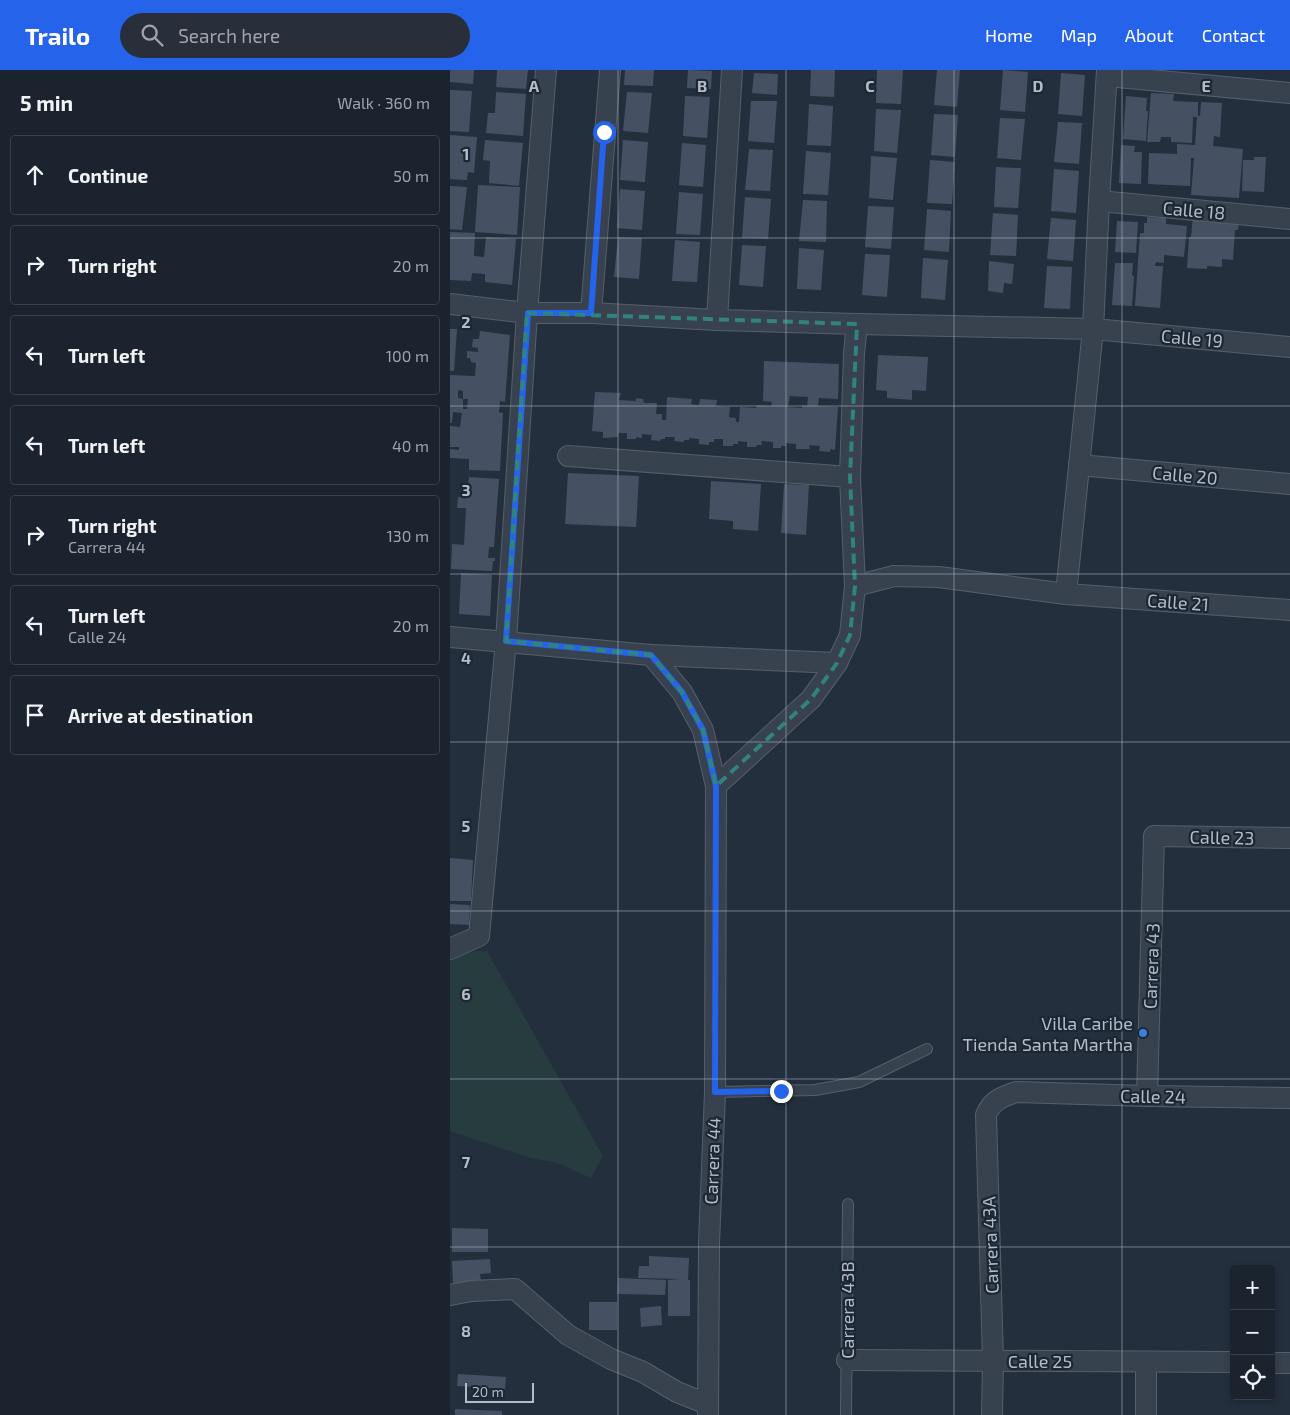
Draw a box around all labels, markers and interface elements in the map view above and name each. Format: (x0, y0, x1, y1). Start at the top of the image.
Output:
search box (120, 13, 470, 58)
text: Trailo (25, 21, 90, 50)
icon: search (138, 21, 166, 49)
text: Search here (178, 24, 280, 47)
text: Home (985, 24, 1033, 46)
text: Map (1061, 24, 1097, 46)
text: About (1125, 24, 1174, 46)
text: Contact (1202, 24, 1265, 46)
text: A (529, 76, 540, 95)
text: B (697, 76, 707, 95)
text: C (865, 76, 875, 95)
text: D (1033, 76, 1044, 95)
text: E (1201, 76, 1211, 95)
text: 5 min (20, 90, 73, 115)
text: Walk · 360 m (337, 93, 430, 112)
route start (593, 121, 616, 144)
text: 1 (463, 144, 469, 163)
icon: ahead (21, 161, 49, 189)
text: Continue (68, 164, 148, 187)
text: 50 m (393, 166, 429, 185)
street label: Calle 18 (1162, 196, 1226, 224)
icon: right (21, 251, 49, 279)
text: Turn right (68, 254, 156, 277)
text: 20 m (393, 256, 429, 275)
text: 2 (461, 312, 471, 331)
street label: Calle 19 (1160, 324, 1224, 352)
icon: left (21, 341, 49, 369)
text: Turn left (68, 344, 145, 367)
text: 100 m (386, 346, 429, 365)
icon: left (21, 431, 49, 459)
text: Turn left (68, 434, 145, 457)
text: 40 m (392, 436, 429, 455)
street label: Calle 20 (1151, 461, 1219, 489)
text: 3 (461, 480, 471, 499)
text: Turn right (68, 514, 156, 537)
icon: right (21, 521, 49, 549)
text: 130 m (387, 526, 429, 545)
text: Carrera 44 (68, 537, 146, 556)
street label: Calle 21 (1146, 589, 1210, 615)
text: Turn left (68, 604, 145, 627)
icon: left (21, 611, 49, 639)
text: 20 m (393, 616, 429, 635)
text: Calle 24 (68, 627, 126, 646)
text: 4 (461, 648, 471, 667)
icon: arrive (21, 701, 49, 729)
text: Arrive at destination (68, 704, 253, 727)
text: 5 (462, 816, 471, 835)
street label: Calle 23 (1189, 825, 1255, 849)
street label: Carrera 43 (1139, 923, 1163, 1009)
text: 6 (461, 984, 471, 1003)
place label: Villa Caribe Tienda Santa Martha (962, 1012, 1133, 1055)
marker: Villa Caribe Tienda Santa Martha (1137, 1027, 1149, 1039)
route end (770, 1080, 793, 1103)
street label: Calle 24 (1120, 1084, 1186, 1108)
street label: Carrera 44 (699, 1117, 725, 1205)
text: 7 (462, 1152, 471, 1171)
street label: Carrera 43A (977, 1195, 1003, 1294)
street label: Carrera 43B (836, 1261, 858, 1359)
map controls (1230, 1265, 1275, 1400)
button: + (1230, 1265, 1275, 1310)
button: − (1230, 1310, 1275, 1355)
text: 8 (461, 1321, 471, 1340)
street label: Calle 25 (1008, 1350, 1072, 1372)
button: locate (1230, 1355, 1275, 1400)
scale bar (465, 1380, 534, 1403)
text: 20 m (472, 1383, 504, 1400)

